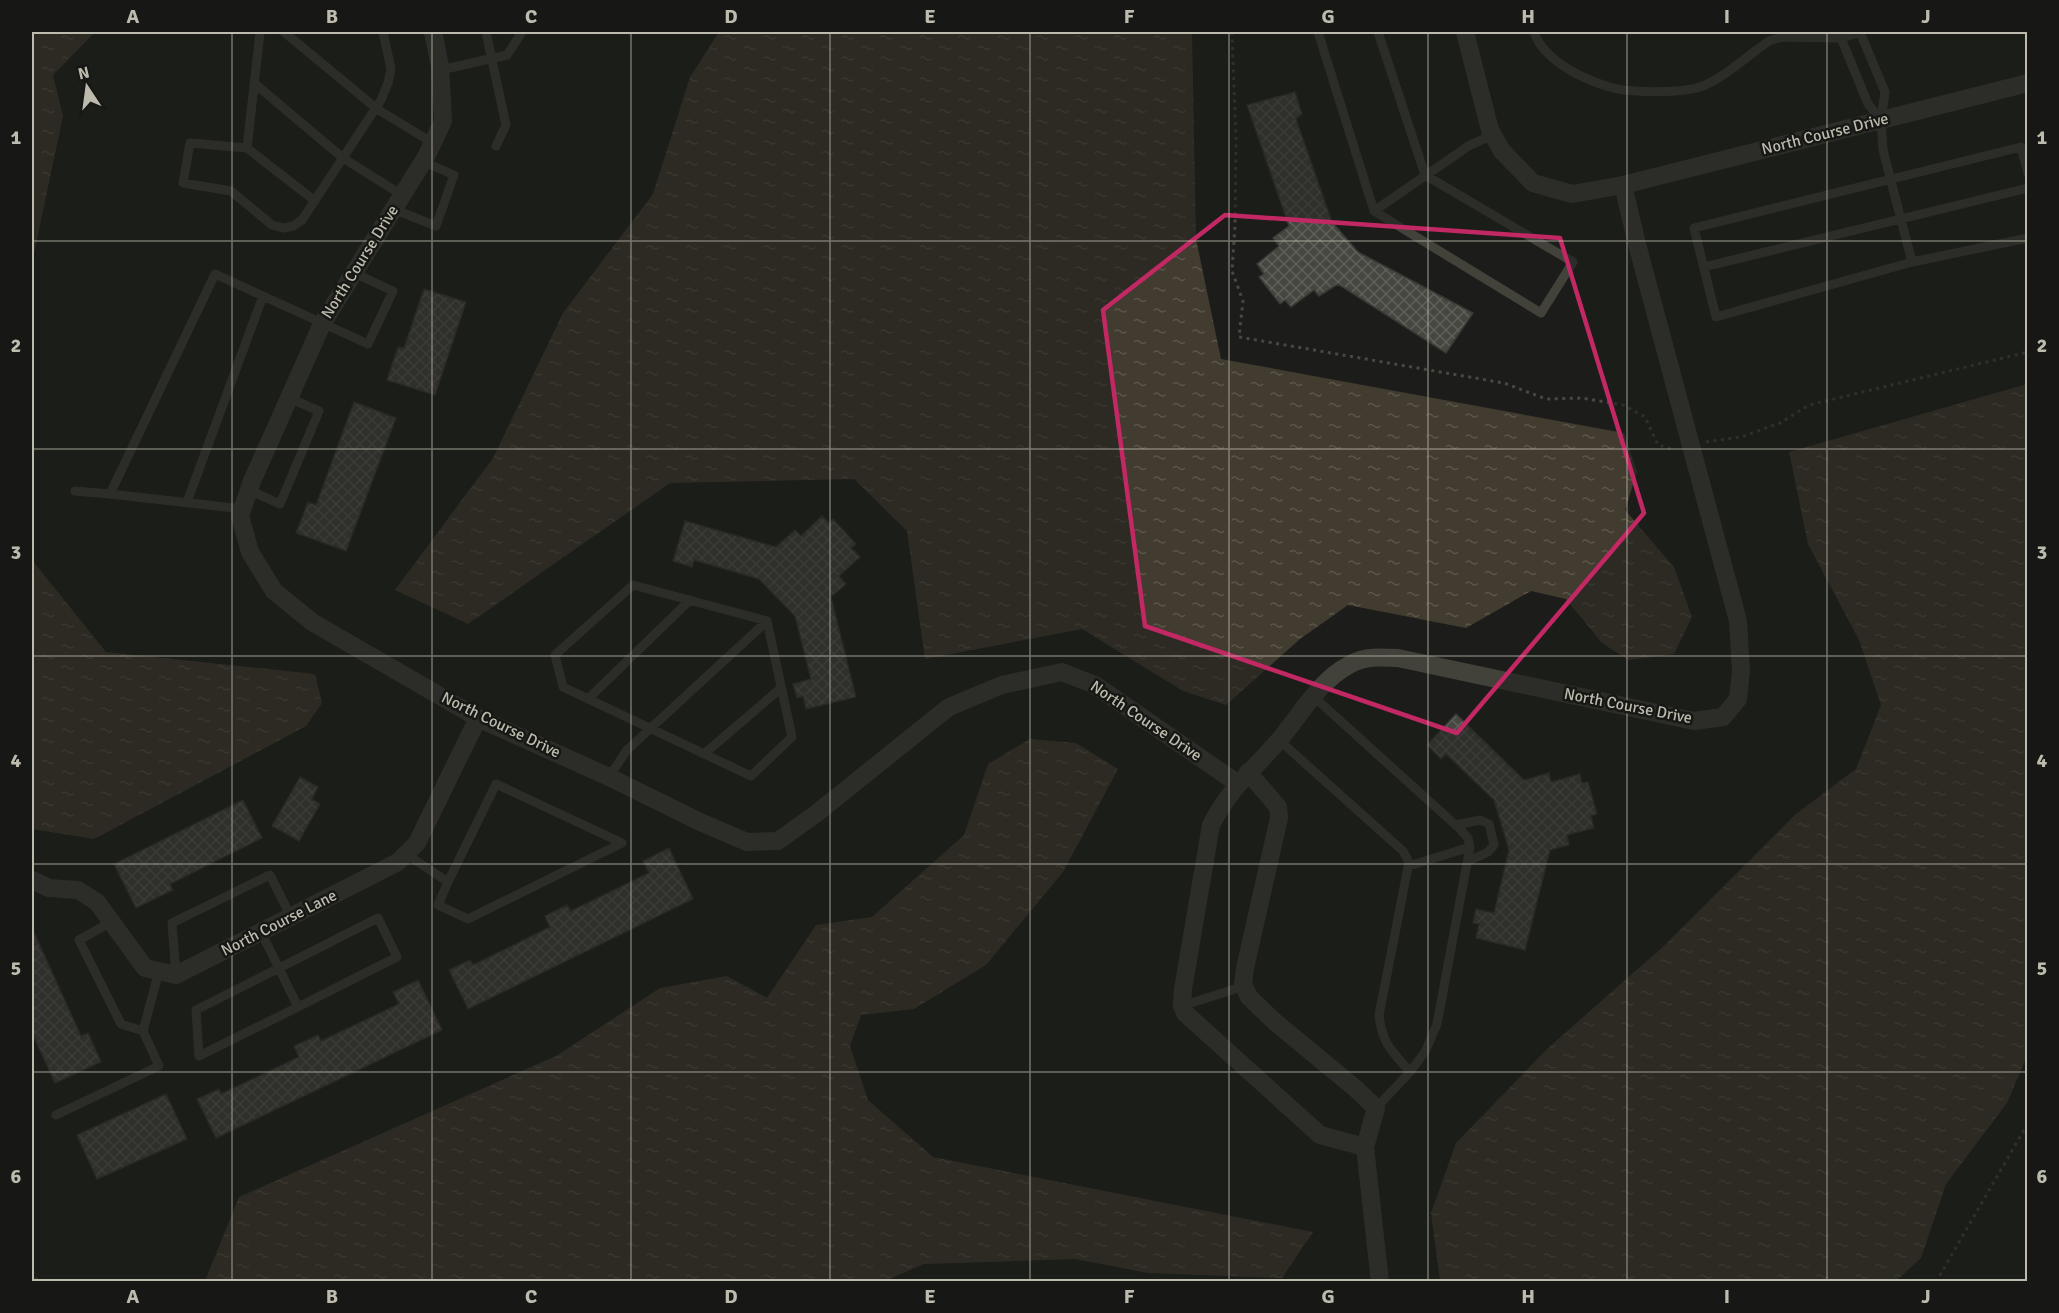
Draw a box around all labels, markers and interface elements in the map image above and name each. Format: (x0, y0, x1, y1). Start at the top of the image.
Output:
text: A (127, 4, 140, 29)
text: B (326, 4, 338, 29)
text: C (525, 4, 537, 29)
text: D (724, 4, 738, 29)
text: E (924, 4, 936, 29)
text: F (1124, 4, 1135, 29)
text: G (1321, 4, 1335, 29)
text: H (1521, 4, 1535, 29)
text: I (1724, 4, 1730, 29)
text: J (1921, 4, 1931, 29)
north arrow (57, 57, 117, 117)
text: N (76, 62, 92, 84)
street label: North Course Drive (1759, 109, 1891, 159)
text: 1 (11, 125, 22, 150)
text: 1 (2037, 125, 2048, 150)
street label: North Course Drive (317, 202, 403, 322)
text: 2 (11, 333, 21, 358)
text: 2 (2037, 333, 2047, 358)
text: 3 (11, 540, 21, 565)
text: 3 (2037, 540, 2047, 565)
street label: North Course Drive (1086, 676, 1206, 766)
street label: North Course Drive (1562, 684, 1694, 728)
street label: North Course Drive (438, 688, 564, 762)
text: 4 (11, 748, 22, 773)
text: 4 (2037, 748, 2048, 773)
street label: North Course Lane (218, 885, 340, 961)
text: 5 (11, 956, 21, 981)
text: 5 (2037, 956, 2047, 981)
text: 6 (11, 1164, 22, 1189)
text: 6 (2037, 1164, 2048, 1189)
text: A (127, 1284, 140, 1309)
text: B (326, 1284, 338, 1309)
text: C (525, 1284, 537, 1309)
text: D (724, 1284, 738, 1309)
text: E (924, 1284, 936, 1309)
text: F (1124, 1284, 1135, 1309)
text: G (1321, 1284, 1335, 1309)
text: H (1521, 1284, 1535, 1309)
text: I (1724, 1284, 1730, 1309)
text: J (1921, 1284, 1931, 1309)

